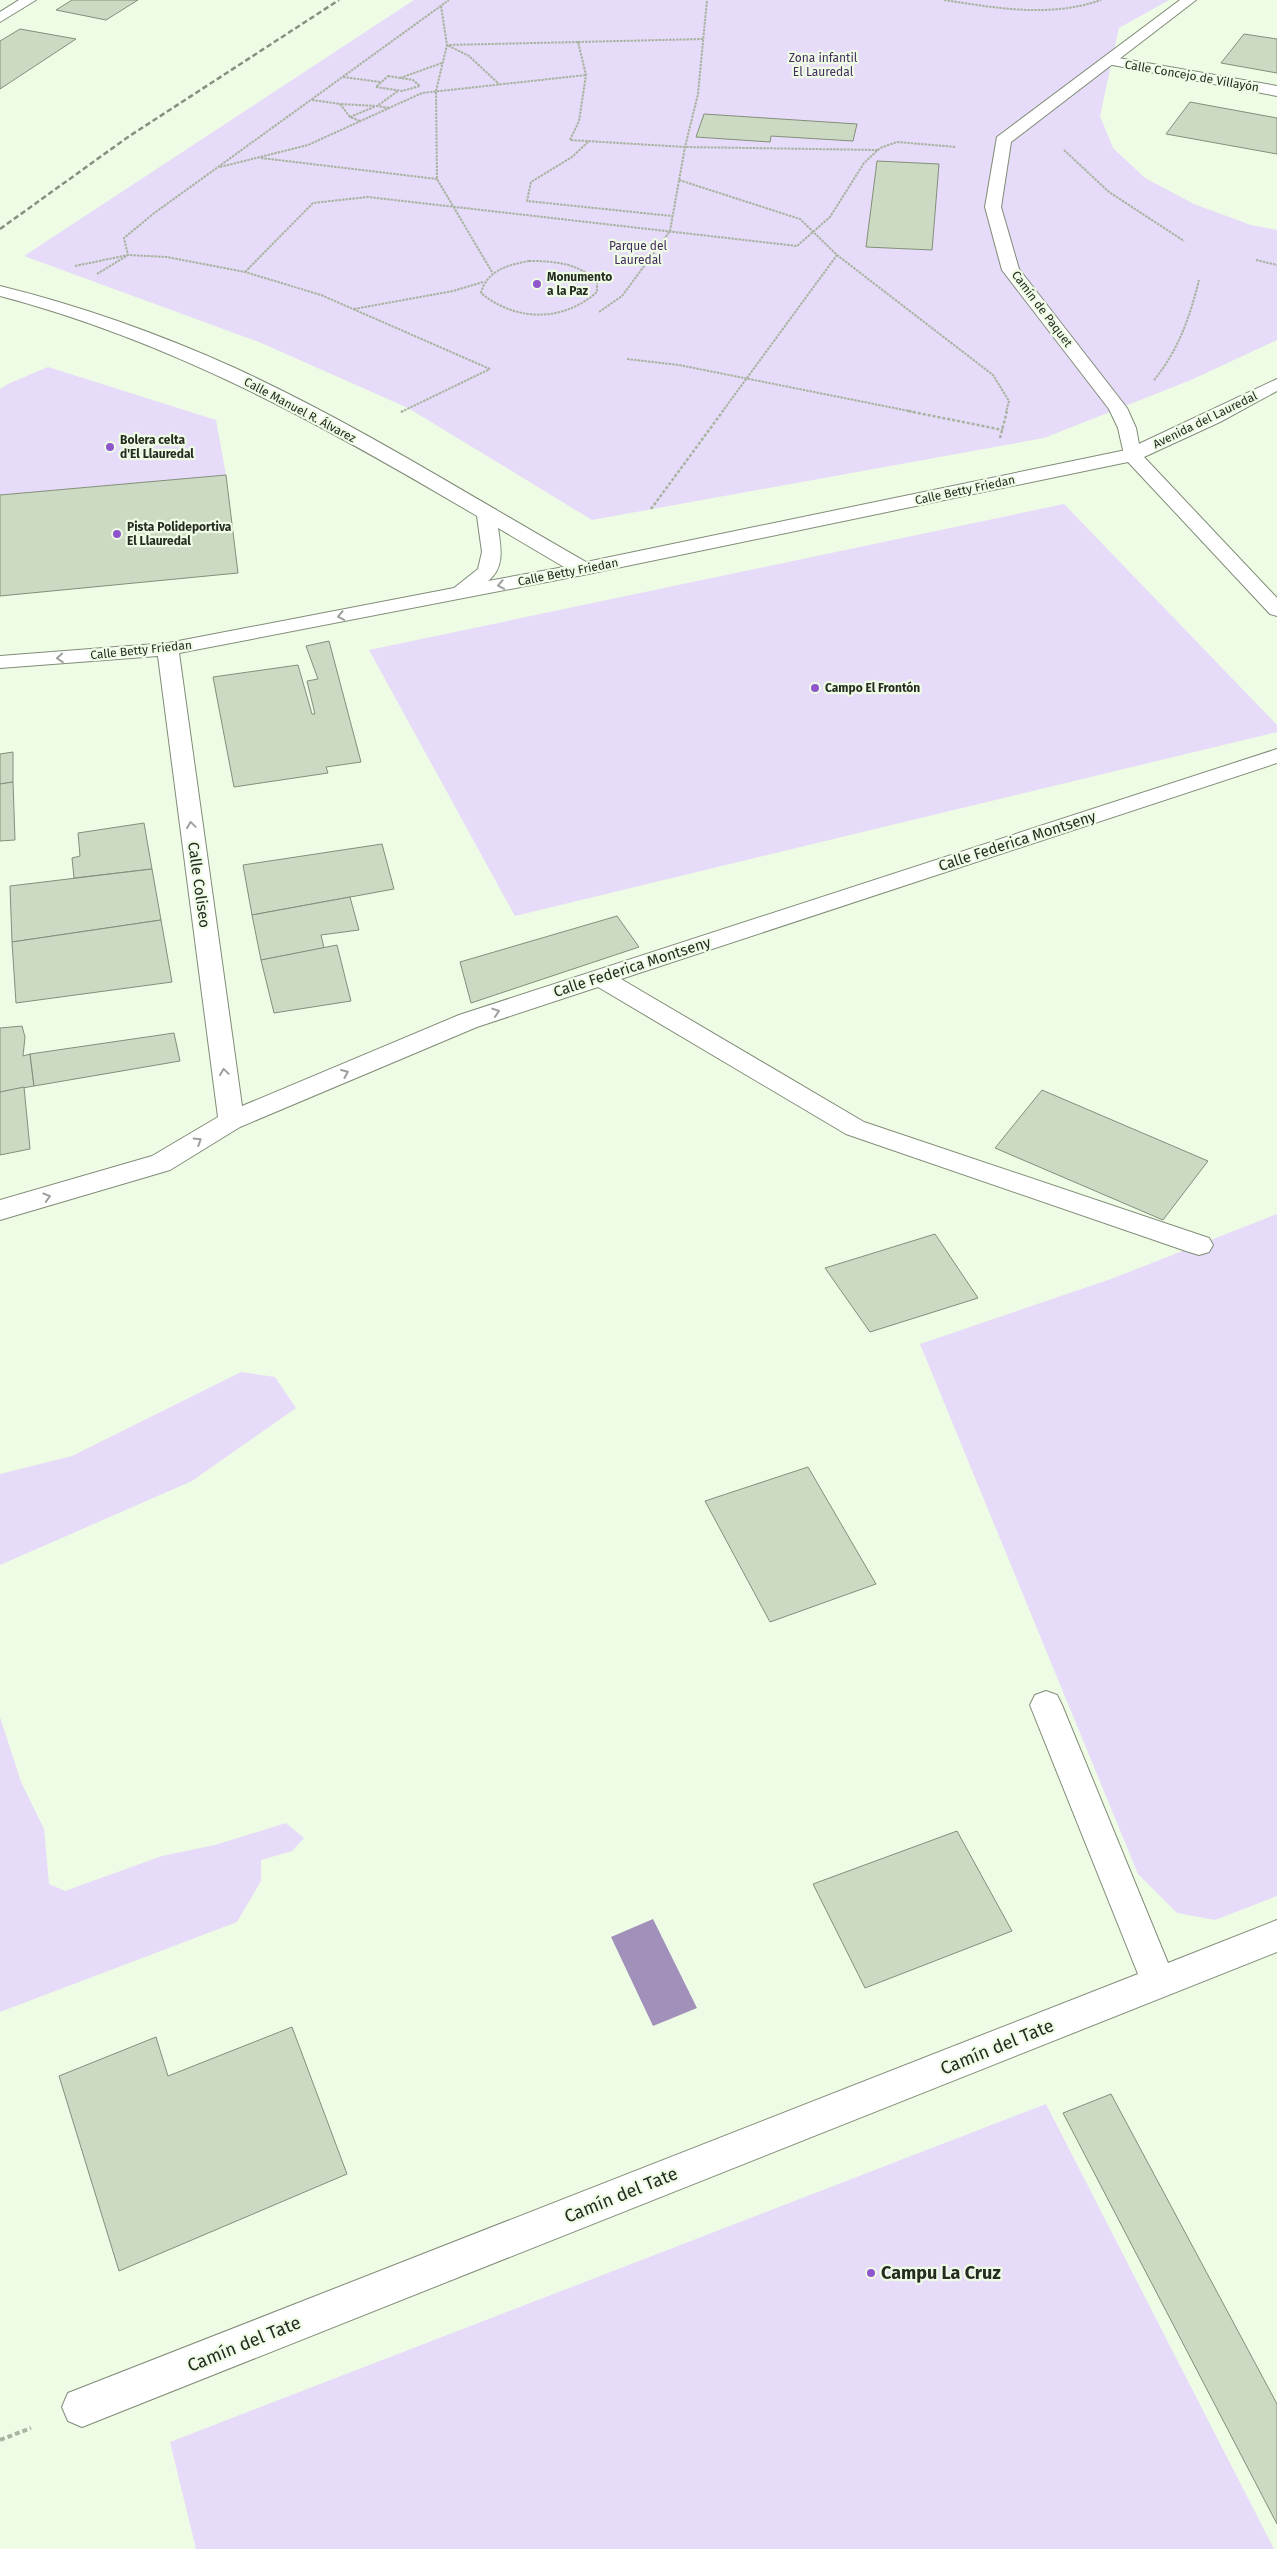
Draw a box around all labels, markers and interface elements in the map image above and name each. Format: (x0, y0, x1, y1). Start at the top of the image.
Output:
park label: Zona infantil El Lauredal (789, 51, 858, 79)
street label: Calle Concejo de Villayón (1124, 57, 1260, 95)
park label: Parque del Lauredal (609, 239, 668, 267)
street label: Camín de Paquet (1009, 268, 1076, 350)
place label: Monumento a la Paz (547, 270, 612, 298)
marker: Monumento a la Paz (531, 278, 543, 290)
street label: Calle Manuel R. Álvarez (242, 374, 359, 445)
street label: Avenida del Lauredal (1151, 388, 1260, 451)
place label: Bolera celta d'El Llauredal (120, 433, 194, 461)
marker: Bolera celta d'El Llauredal (104, 441, 116, 453)
street label: Calle Betty Friedan (914, 473, 1016, 507)
place label: Pista Polideportiva El Llauredal (127, 520, 232, 548)
marker: Pista Polideportiva El Llauredal (111, 528, 123, 540)
street label: Calle Betty Friedan (517, 555, 619, 589)
one-way arrow (496, 579, 505, 590)
one-way arrow (337, 610, 346, 620)
street label: Calle Betty Friedan (90, 638, 192, 662)
one-way arrow (55, 652, 63, 663)
place label: Campo El Frontón (825, 681, 920, 695)
marker: Campo El Frontón (809, 682, 821, 694)
street label: Calle Federica Montseny (936, 807, 1099, 875)
one-way arrow (186, 820, 197, 828)
street label: Calle Coliseo (184, 841, 214, 929)
street label: Calle Federica Montseny (551, 933, 714, 1001)
one-way arrow (491, 1007, 500, 1017)
one-way arrow (220, 1068, 230, 1077)
one-way arrow (340, 1068, 349, 1079)
one-way arrow (193, 1137, 202, 1147)
one-way arrow (42, 1192, 50, 1202)
street label: Camín del Tate (937, 2014, 1057, 2080)
street label: Camín del Tate (561, 2162, 681, 2228)
place label: Campu La Cruz (881, 2262, 1001, 2284)
marker: Campu La Cruz (865, 2267, 877, 2279)
street label: Camín del Tate (184, 2311, 304, 2377)

